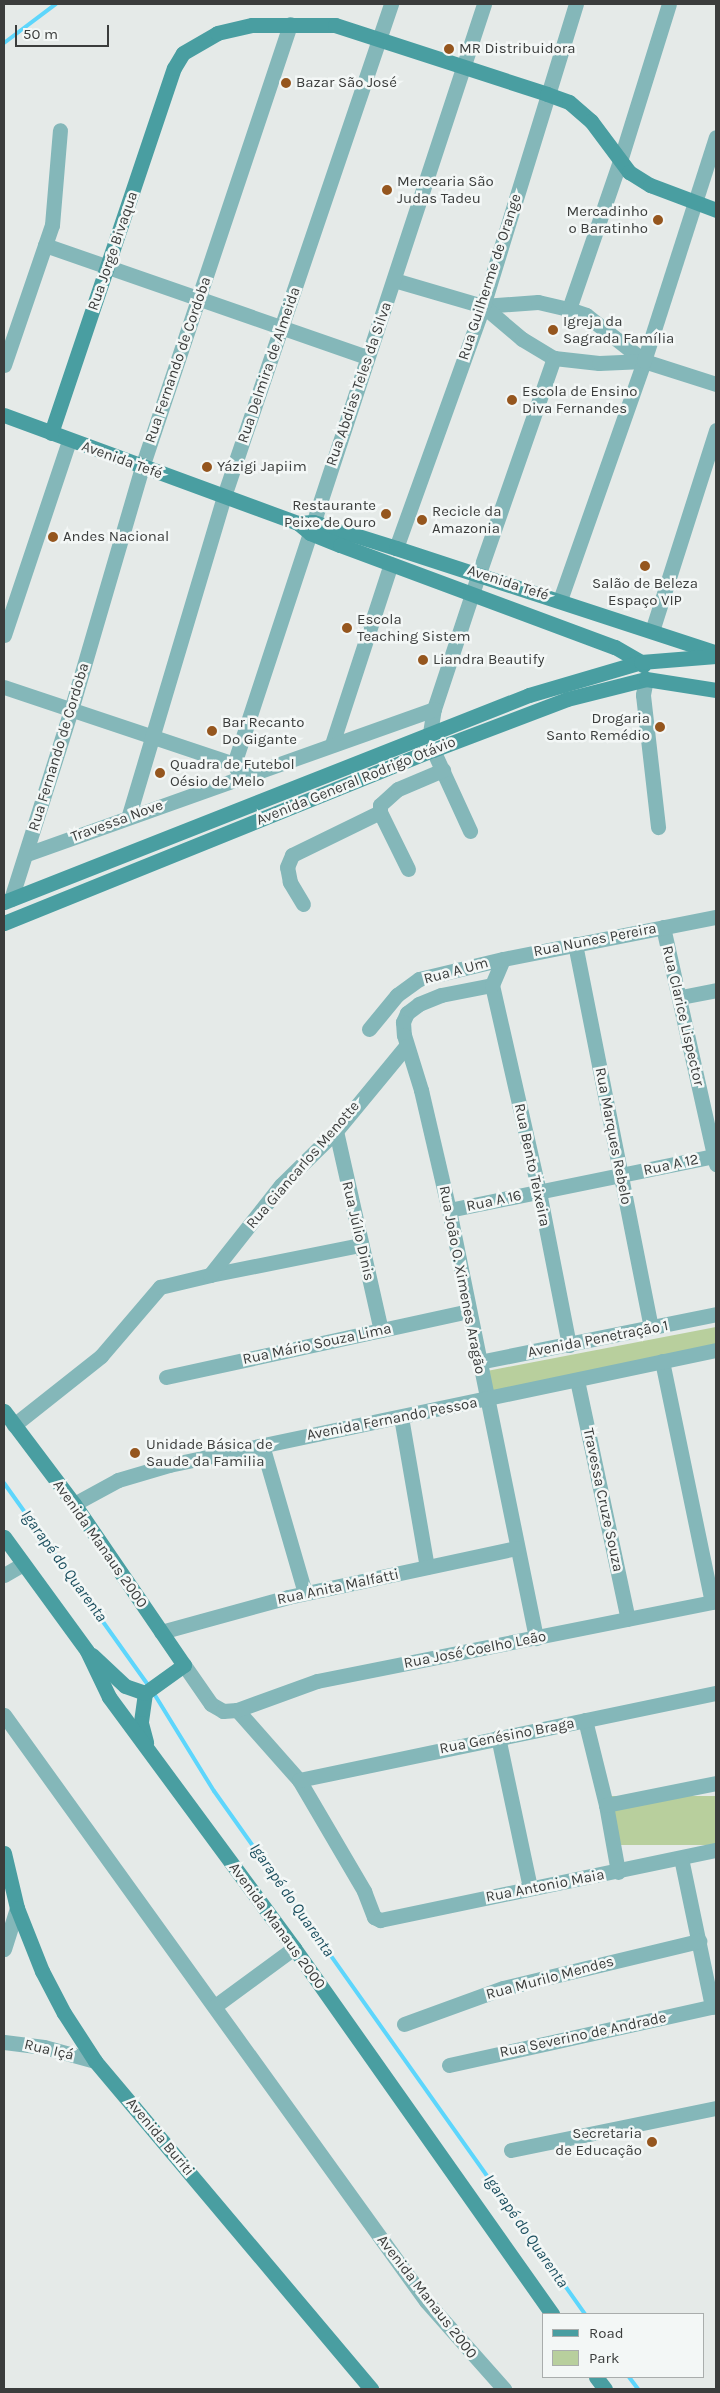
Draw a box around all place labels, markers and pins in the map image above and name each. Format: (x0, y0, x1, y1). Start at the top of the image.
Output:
place label: MR Distribuidora (459, 40, 575, 58)
marker: MR Distribuidora (443, 43, 455, 55)
place label: Bazar São José (296, 74, 397, 92)
marker: Bazar São José (280, 77, 292, 89)
place label: Mercearia São Judas Tadeu (397, 172, 494, 207)
marker: Mercearia São Judas Tadeu (381, 184, 393, 196)
place label: Mercadinho o Baratinho (567, 202, 648, 237)
marker: Mercadinho o Baratinho (652, 214, 664, 226)
place label: Igreja da Sagrada Família (563, 312, 674, 347)
marker: Igreja da Sagrada Família (547, 324, 559, 336)
place label: Escola de Ensino Diva Fernandes (522, 382, 638, 417)
marker: Escola de Ensino Diva Fernandes (506, 394, 518, 406)
place label: Yázigi Japiim (217, 458, 307, 476)
marker: Yázigi Japiim (201, 461, 213, 473)
place label: Restaurante Peixe de Ouro (284, 496, 376, 531)
place label: Recicle da Amazonia (432, 502, 501, 537)
marker: Restaurante Peixe de Ouro (380, 508, 392, 520)
marker: Recicle da Amazonia (416, 514, 428, 526)
place label: Andes Nacional (63, 528, 169, 546)
marker: Andes Nacional (47, 531, 59, 543)
marker: Salão de Beleza Espaço VIP (639, 560, 651, 572)
place label: Salão de Beleza Espaço VIP (592, 574, 698, 609)
place label: Escola Teaching Sistem (357, 610, 470, 645)
marker: Escola Teaching Sistem (341, 622, 353, 634)
place label: Liandra Beautify (433, 651, 545, 669)
marker: Liandra Beautify (417, 654, 429, 666)
place label: Drogaria Santo Remédio (546, 709, 650, 744)
place label: Bar Recanto Do Gigante (222, 713, 304, 748)
marker: Drogaria Santo Remédio (654, 721, 666, 733)
marker: Bar Recanto Do Gigante (206, 725, 218, 737)
place label: Quadra de Futebol Oésio de Melo (170, 755, 295, 790)
marker: Quadra de Futebol Oésio de Melo (154, 767, 166, 779)
place label: Unidade Básica de Saude da Familia (146, 1435, 273, 1470)
marker: Unidade Básica de Saude da Familia (128, 1446, 142, 1460)
place label: Secretaria de Educação (555, 2124, 642, 2159)
marker: Secretaria de Educação (646, 2136, 658, 2148)

